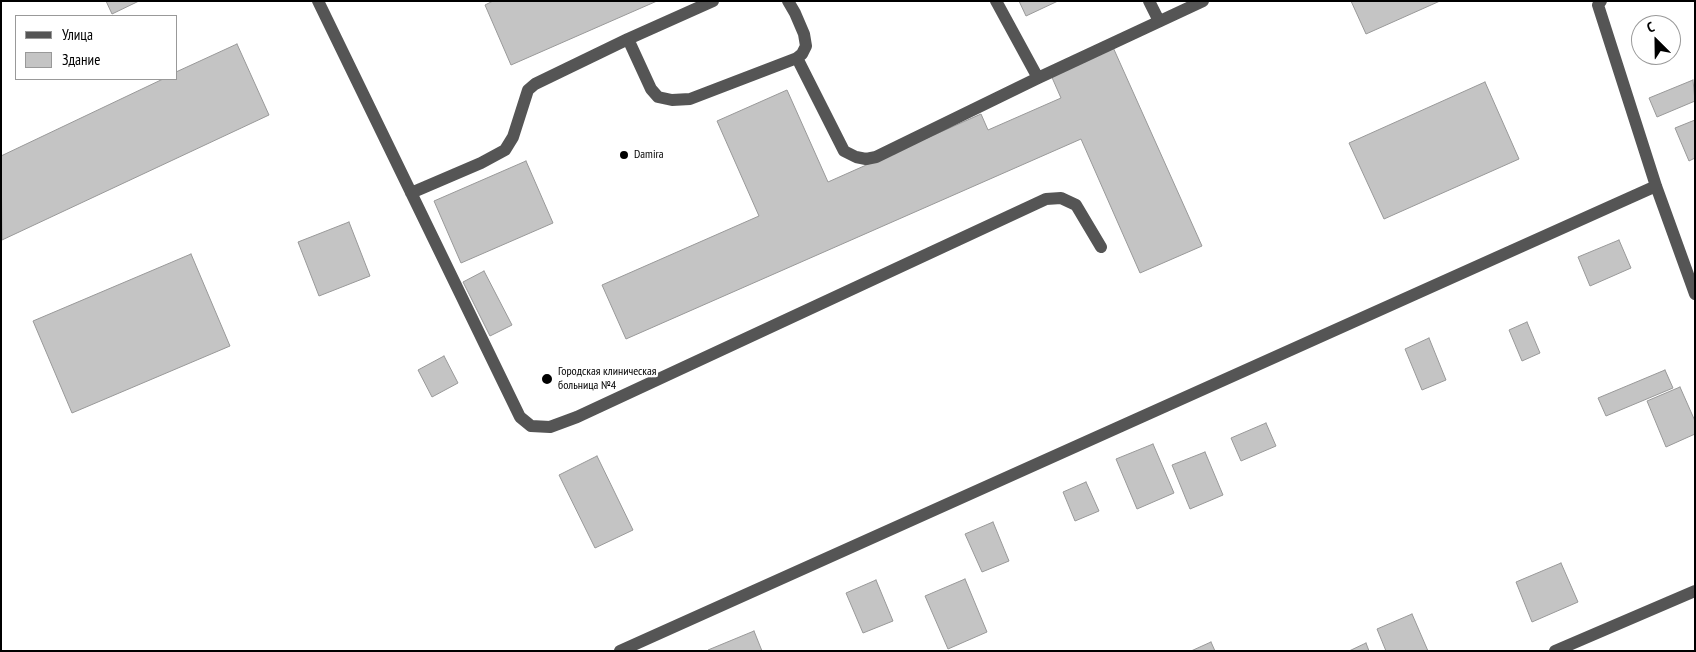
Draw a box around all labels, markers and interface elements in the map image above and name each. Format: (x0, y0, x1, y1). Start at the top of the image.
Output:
legend (15, 15, 178, 80)
north arrow (1631, 15, 1681, 65)
text: С (1644, 18, 1657, 37)
text: Улица (62, 25, 93, 44)
text: Здание (62, 50, 100, 69)
place label: Damira (634, 148, 664, 162)
marker: Damira (618, 149, 630, 161)
place label: Городская клиническая больница №4 (558, 365, 656, 393)
marker: Городская клиническая больница №4 (540, 372, 554, 386)

